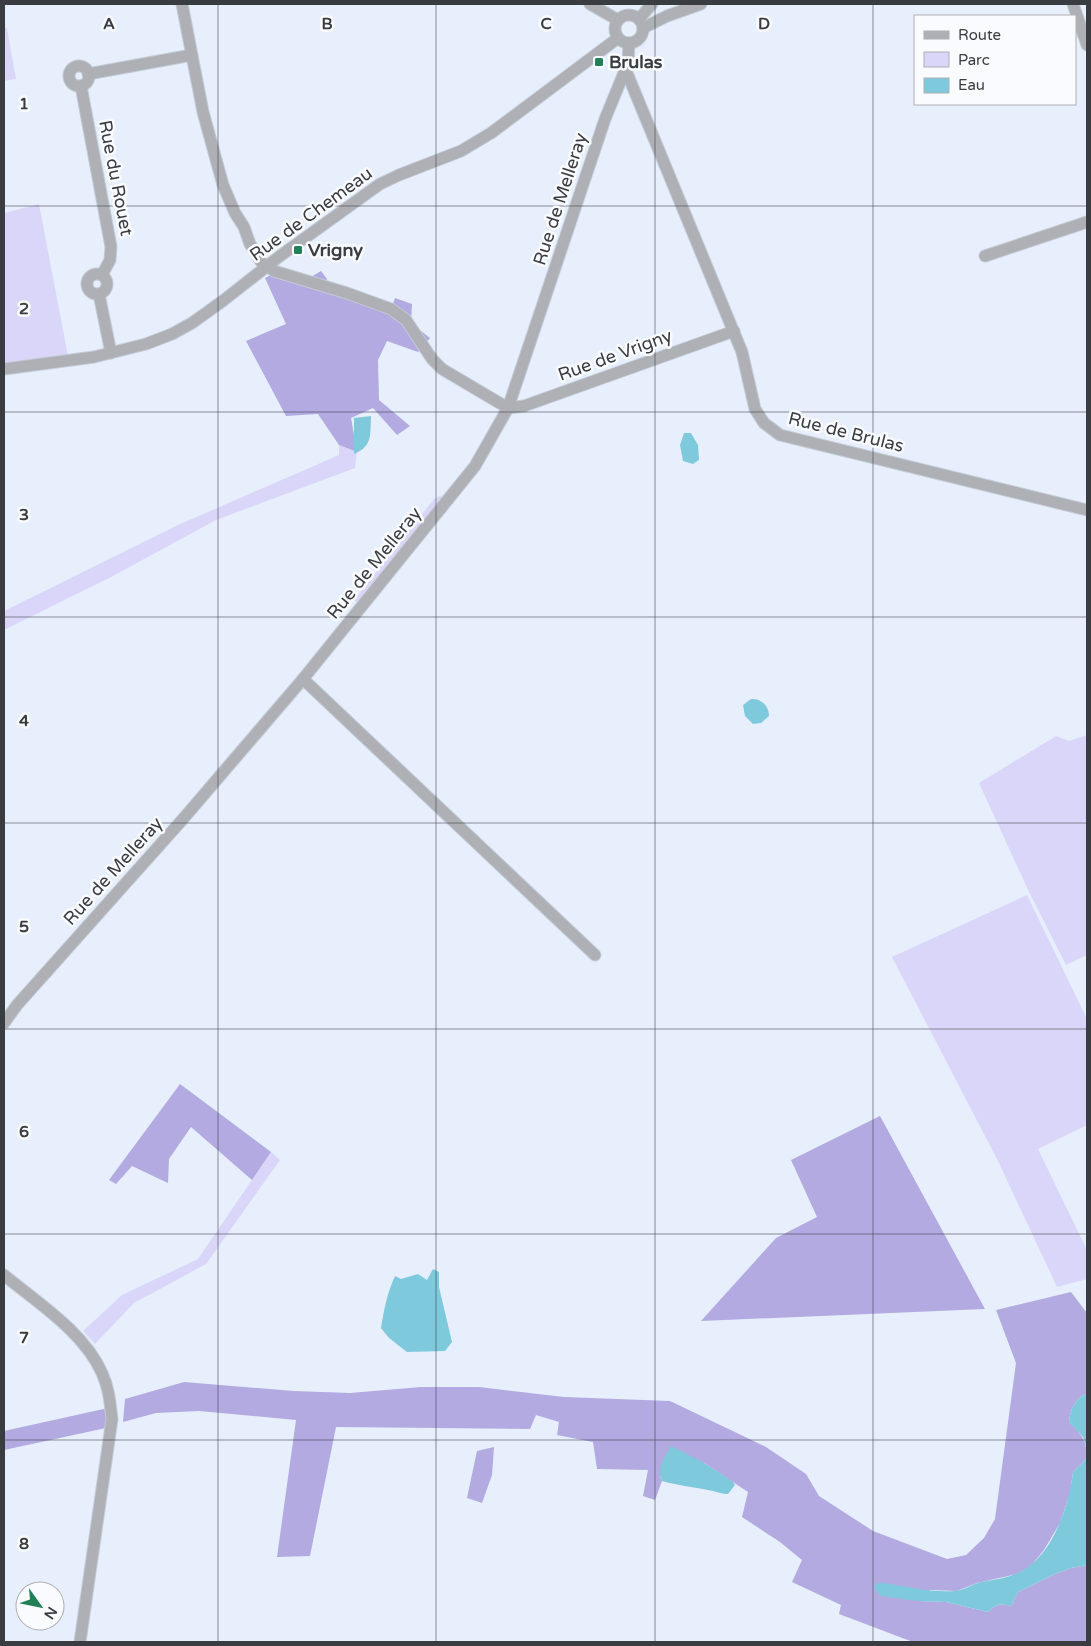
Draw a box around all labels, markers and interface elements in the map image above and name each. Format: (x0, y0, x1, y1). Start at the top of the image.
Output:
text: A (103, 14, 115, 34)
text: B (321, 14, 333, 34)
text: C (540, 14, 552, 34)
text: D (758, 14, 770, 34)
legend (914, 15, 1076, 105)
text: Route (958, 26, 1001, 44)
place label: Brulas (609, 51, 663, 73)
text: Parc (958, 51, 990, 69)
marker: Brulas (593, 56, 605, 68)
text: Eau (958, 76, 985, 94)
text: 1 (19, 94, 29, 114)
street label: Rue du Rouet (94, 118, 138, 238)
street label: Rue de Melleray (528, 130, 592, 268)
street label: Rue de Chemeau (245, 162, 377, 266)
place label: Vrigny (308, 239, 363, 261)
marker: Vrigny (292, 244, 304, 256)
text: 2 (19, 299, 29, 319)
street label: Rue de Vrigny (555, 324, 675, 386)
street label: Rue de Brulas (786, 407, 906, 457)
street label: Rue de Melleray (322, 502, 426, 623)
text: 3 (19, 505, 29, 525)
text: 4 (19, 711, 29, 731)
street label: Rue de Melleray (59, 812, 168, 930)
text: 5 (19, 917, 29, 937)
text: 6 (19, 1122, 29, 1142)
text: 7 (19, 1328, 29, 1348)
text: 8 (19, 1534, 29, 1554)
north arrow (15, 1581, 65, 1631)
text: N (40, 1603, 61, 1622)

